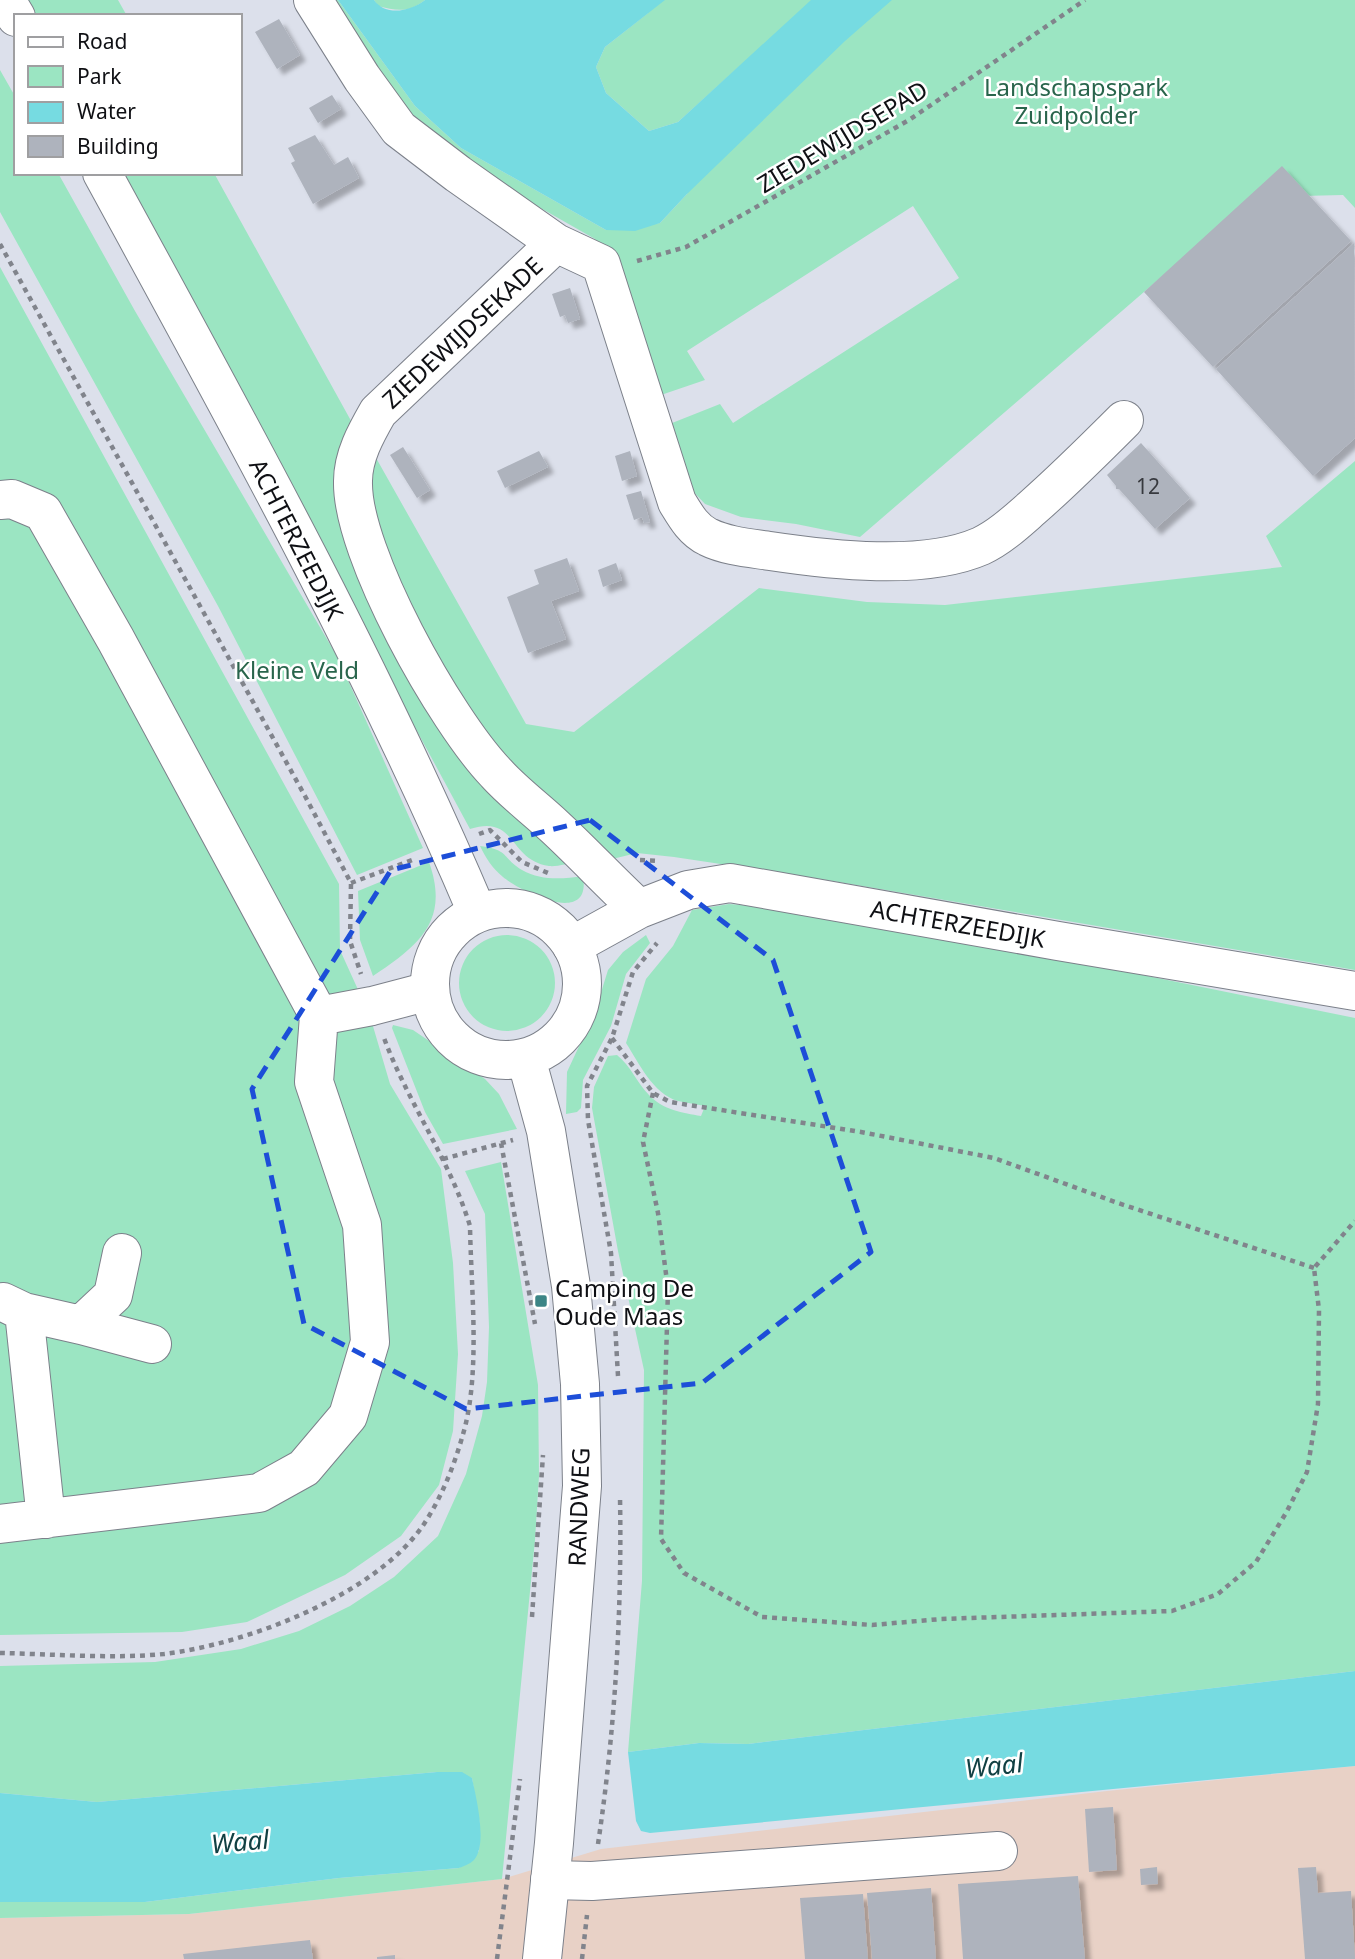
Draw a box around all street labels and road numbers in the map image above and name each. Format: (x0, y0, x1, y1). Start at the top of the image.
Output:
street label: ZIEDEWIJDSEPAD (751, 72, 933, 200)
street label: ZIEDEWIJDSEKADE (375, 249, 549, 415)
street label: ACHTERZEEDIJK (242, 453, 352, 625)
street label: ACHTERZEEDIJK (868, 891, 1048, 955)
street label: RANDWEG (559, 1447, 597, 1567)

